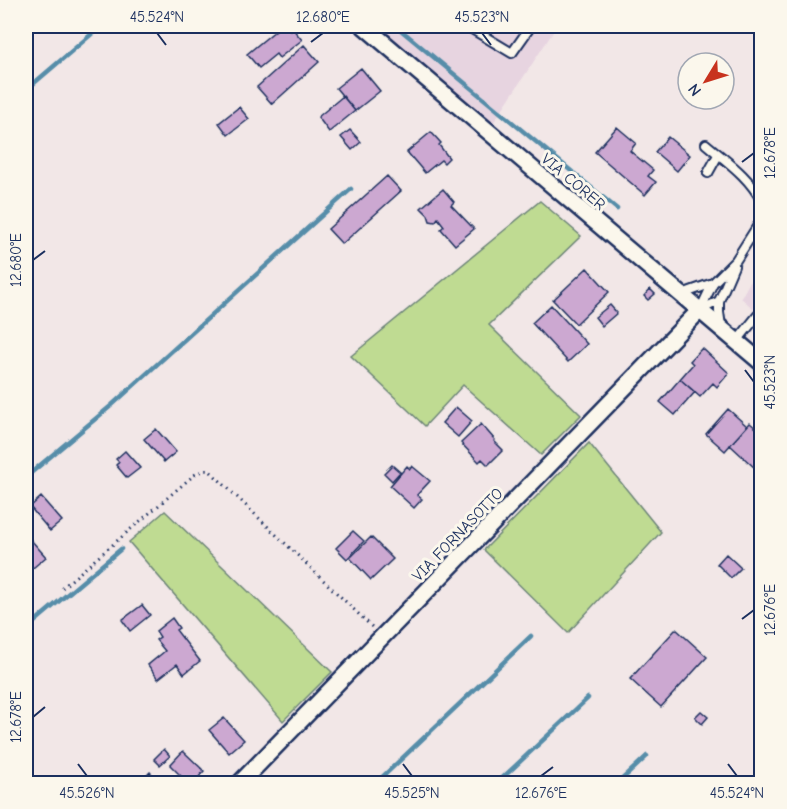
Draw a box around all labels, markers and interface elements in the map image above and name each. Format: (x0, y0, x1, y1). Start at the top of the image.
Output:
text: 45.524°N (130, 8, 184, 26)
text: 12.680°E (296, 8, 350, 26)
text: 45.523°N (455, 8, 509, 26)
north arrow (676, 51, 736, 111)
text: N (685, 80, 705, 99)
text: 12.678°E (761, 127, 779, 179)
street label: VIA CORER (538, 150, 609, 214)
text: 12.680°E (7, 233, 25, 287)
text: 45.523°N (761, 355, 779, 409)
street label: VIA FORNASOTTO (409, 484, 507, 585)
text: 12.676°E (761, 584, 779, 636)
text: 12.678°E (7, 691, 25, 743)
text: 45.526°N (59, 784, 115, 802)
text: 45.525°N (384, 784, 440, 802)
text: 12.676°E (515, 784, 567, 802)
text: 45.524°N (710, 784, 764, 802)

